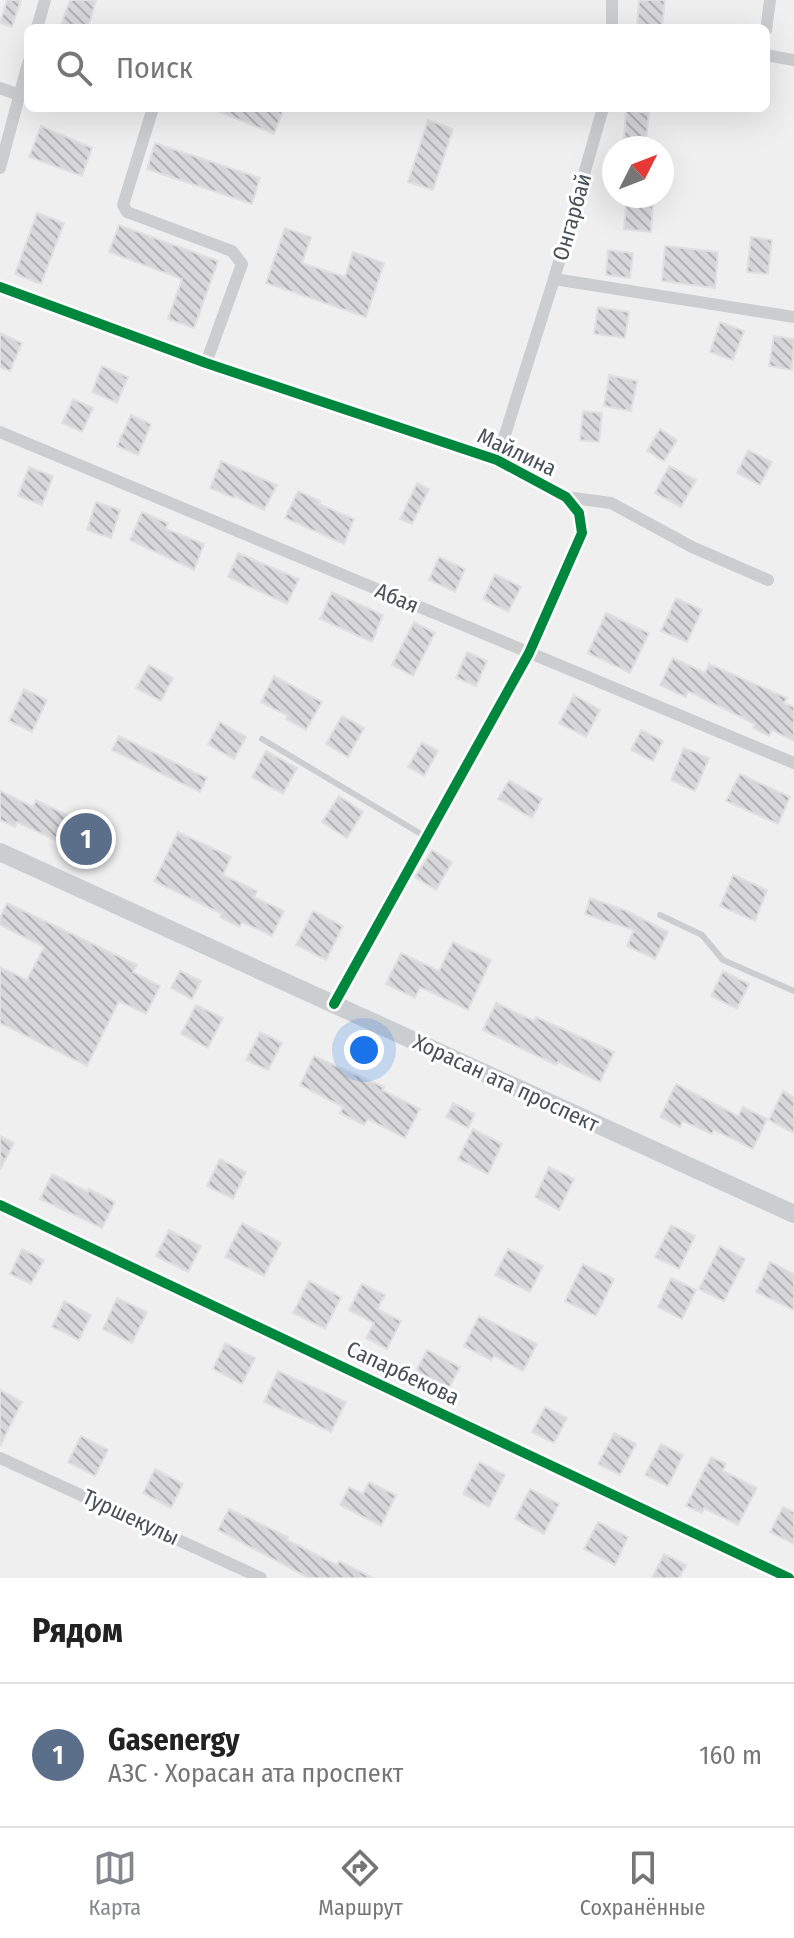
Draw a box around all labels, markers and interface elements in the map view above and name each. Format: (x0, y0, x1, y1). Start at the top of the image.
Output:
search box (24, 24, 770, 112)
icon: search (52, 46, 96, 90)
text: Поиск (116, 50, 193, 86)
north arrow (602, 136, 674, 208)
street label: Онгарбай (547, 170, 597, 264)
street label: Майлина (473, 422, 561, 482)
street label: Абая (371, 577, 423, 619)
pin: 1 (60, 809, 112, 869)
street label: Хорасан ата проспект (409, 1028, 603, 1138)
your location (344, 1030, 384, 1070)
street label: Сапарбекова (342, 1335, 464, 1411)
street label: Туршекулы (79, 1483, 183, 1551)
text: Рядом (32, 1610, 123, 1651)
text: Gasenergy (108, 1722, 240, 1758)
text: 1 (53, 1740, 64, 1771)
text: 160 m (699, 1740, 762, 1771)
text: АЗС · Хорасан ата проспект (108, 1758, 403, 1789)
tab: Карта (89, 1846, 141, 1921)
tab: Маршрут (318, 1846, 403, 1921)
tab: Сохранённые (580, 1846, 705, 1921)

